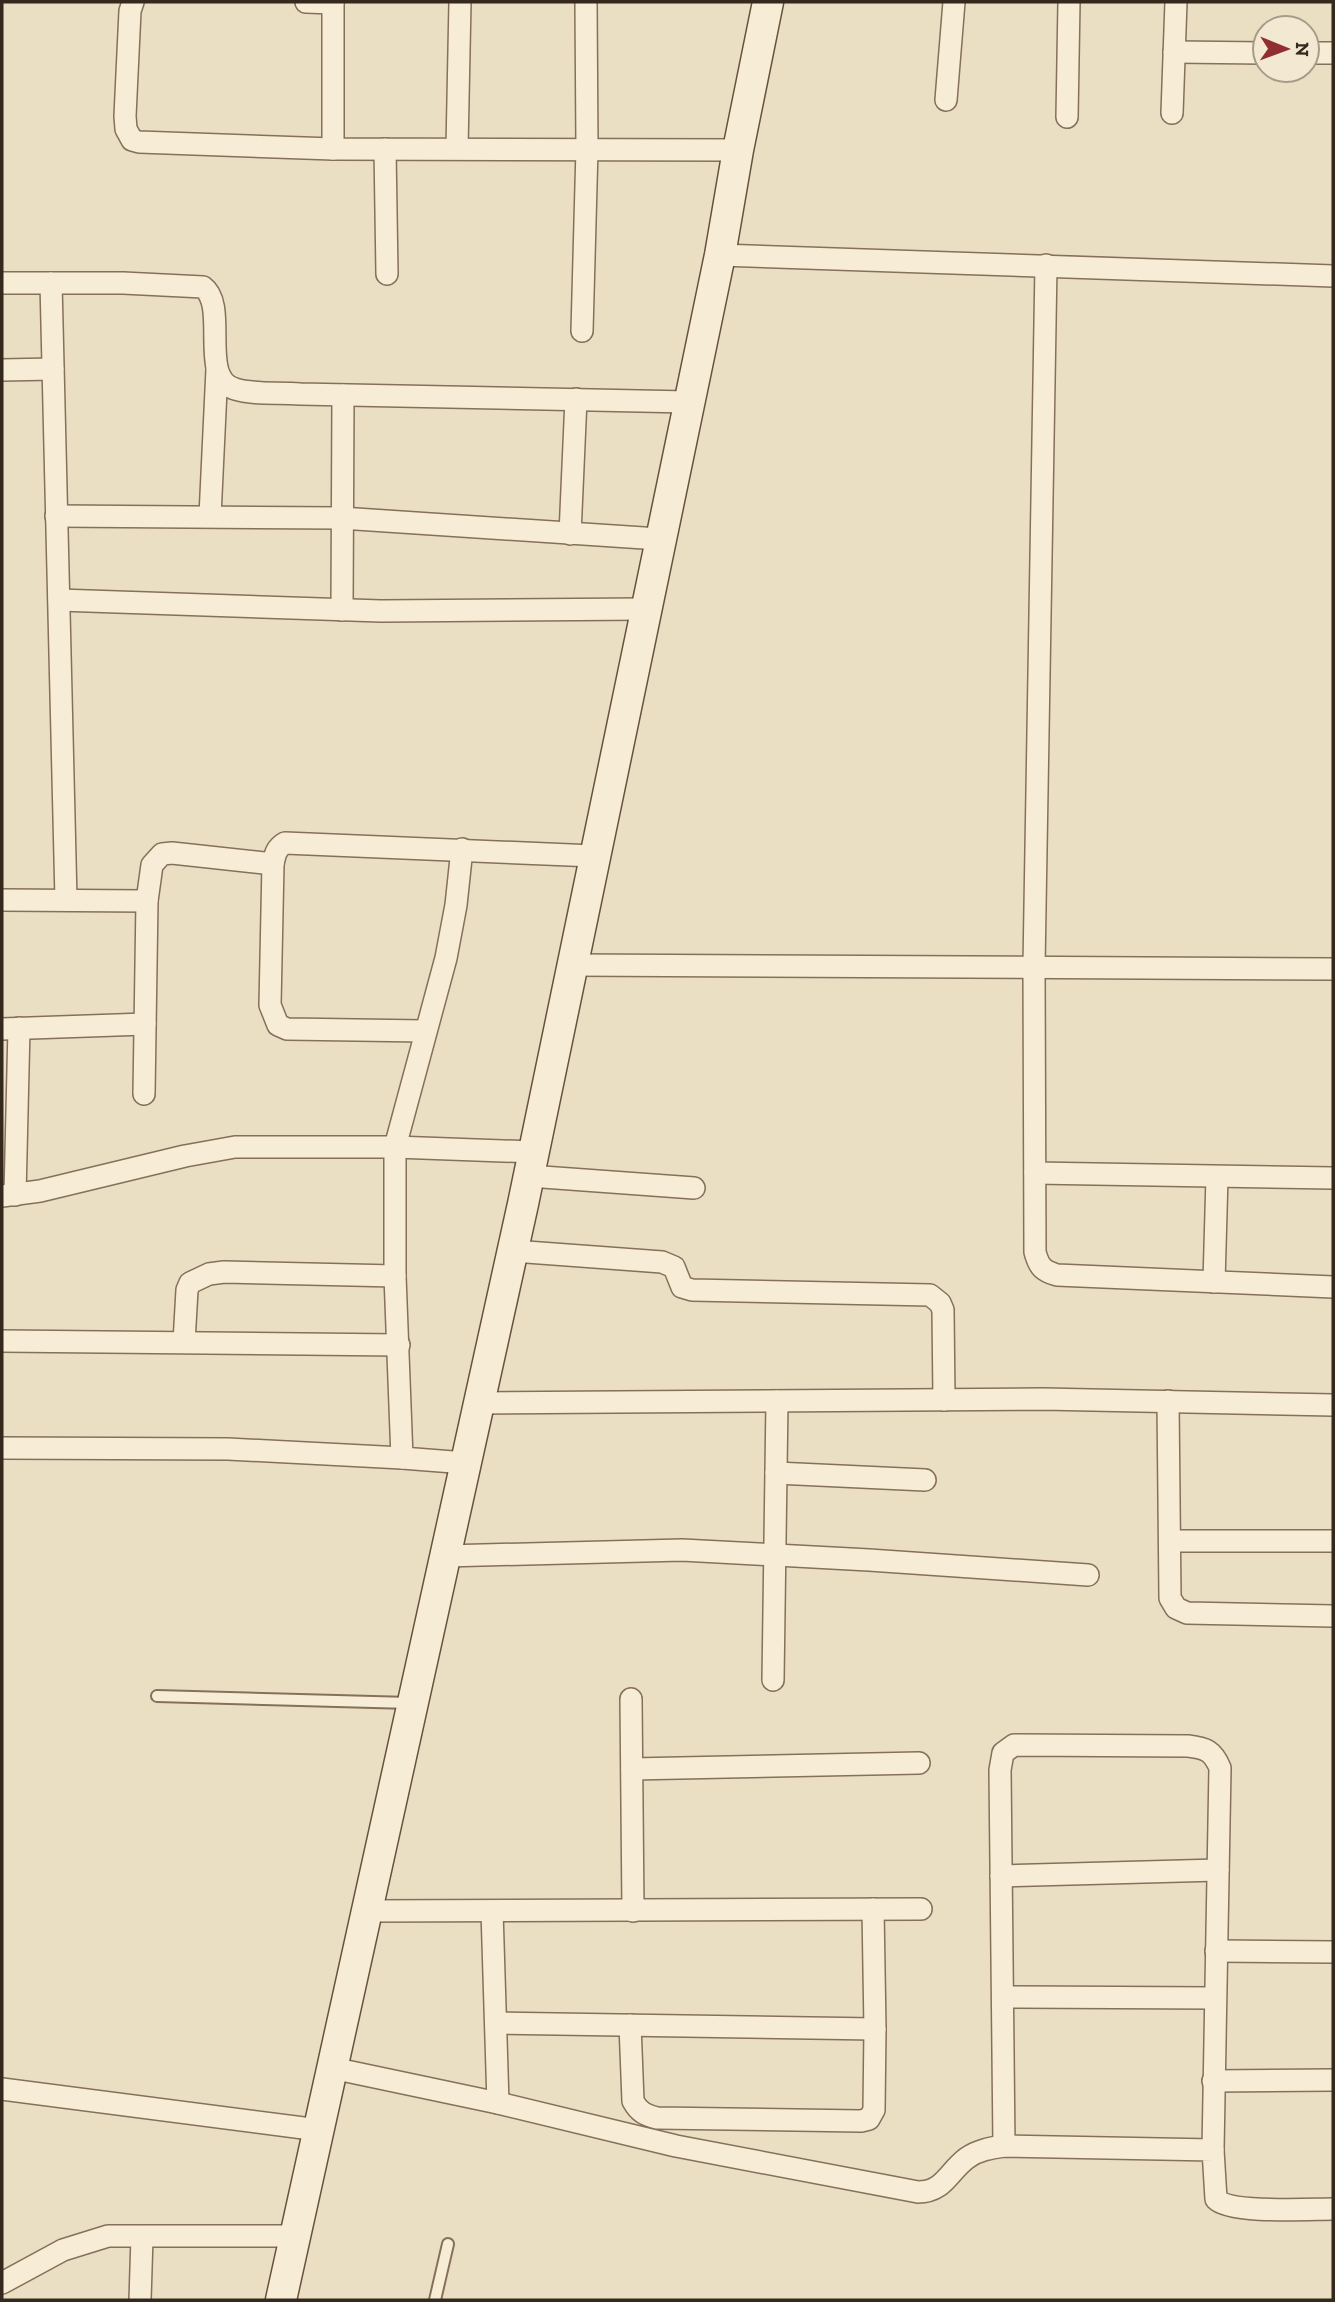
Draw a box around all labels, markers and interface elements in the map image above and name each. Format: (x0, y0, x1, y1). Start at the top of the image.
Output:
north arrow (1251, 14, 1321, 84)
text: N (1291, 42, 1314, 57)

